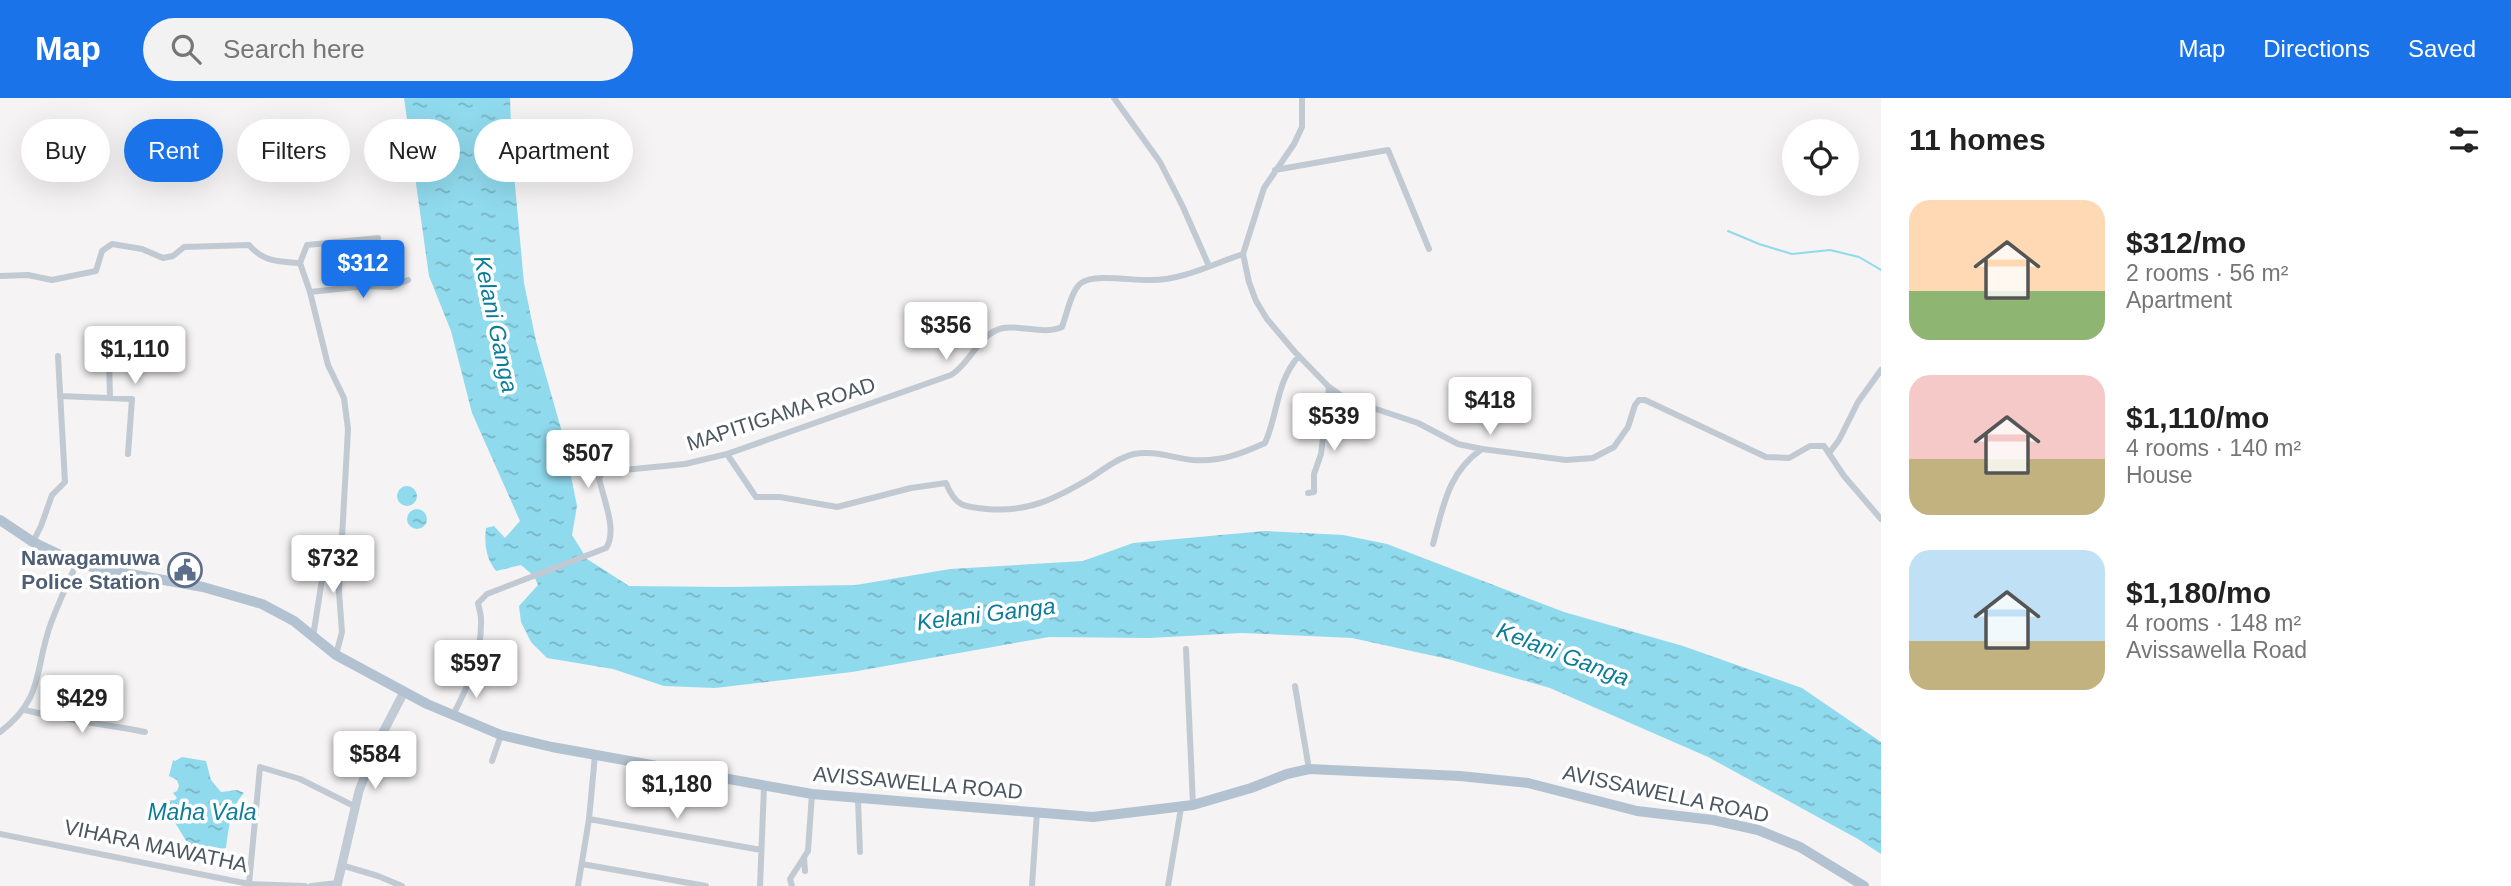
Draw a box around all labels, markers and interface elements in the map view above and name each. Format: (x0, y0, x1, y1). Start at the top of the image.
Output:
search box (143, 18, 633, 81)
text: Map (35, 30, 101, 67)
icon: search (167, 30, 205, 68)
text: Search here (223, 34, 365, 64)
text: Map (2179, 35, 2225, 62)
text: Directions (2263, 35, 2370, 62)
text: Saved (2408, 35, 2476, 62)
chip: Buy (21, 119, 110, 182)
chip: Rent (124, 119, 223, 182)
chip: Filters (237, 119, 350, 182)
chip: New (364, 119, 460, 182)
chip: Apartment (474, 119, 633, 182)
map controls (1782, 119, 1859, 196)
button: locate (1782, 119, 1859, 196)
icon: filters (2445, 121, 2483, 159)
text: 11 homes (1909, 123, 2046, 156)
text: $312/mo (2126, 226, 2246, 259)
icon: home (1965, 228, 2049, 312)
pin: $312 (322, 240, 404, 300)
text: $312 (337, 250, 389, 276)
water label: Kelani Ganga (469, 253, 523, 395)
text: 2 rooms · 56 m² (2126, 260, 2288, 286)
text: Apartment (2126, 287, 2232, 313)
pin: $356 (905, 302, 987, 362)
text: $356 (920, 312, 972, 338)
pin: $1,110 (78, 327, 192, 386)
text: $1,110 (100, 336, 170, 362)
street label: MAPITIGAMA ROAD (684, 372, 878, 455)
pin: $418 (1449, 378, 1531, 437)
text: $418 (1464, 387, 1516, 413)
pin: $539 (1293, 394, 1375, 453)
text: $1,110/mo (2126, 401, 2269, 434)
text: $539 (1308, 403, 1360, 429)
icon: home (1965, 403, 2049, 487)
pin: $507 (547, 430, 629, 490)
text: 4 rooms · 140 m² (2126, 435, 2301, 461)
text: $507 (562, 440, 614, 466)
text: House (2126, 462, 2192, 488)
pin: $732 (292, 536, 374, 595)
text: $732 (307, 545, 359, 571)
place label: Nawagamuwa Police Station (21, 546, 160, 593)
public building icon: Nawagamuwa Police Station (166, 551, 204, 589)
text: $1,180/mo (2126, 576, 2271, 609)
icon: home (1965, 578, 2049, 662)
water label: Kelani Ganga (915, 593, 1057, 635)
text: 4 rooms · 148 m² (2126, 610, 2301, 636)
water label: Kelani Ganga (1493, 617, 1633, 691)
text: Avissawella Road (2126, 637, 2307, 663)
pin: $597 (435, 640, 517, 700)
text: $597 (450, 650, 502, 676)
pin: $429 (41, 676, 123, 735)
text: $429 (56, 685, 108, 711)
pin: $584 (334, 732, 416, 791)
text: $584 (349, 741, 401, 767)
street label: AVISSAWELLA ROAD (1561, 760, 1771, 827)
pin: $1,180 (620, 762, 734, 821)
street label: AVISSAWELLA ROAD (812, 762, 1024, 803)
text: $1,180 (642, 771, 712, 797)
water label: Maha Vala (147, 799, 257, 825)
street label: VIHARA MAWATHA (62, 815, 250, 876)

